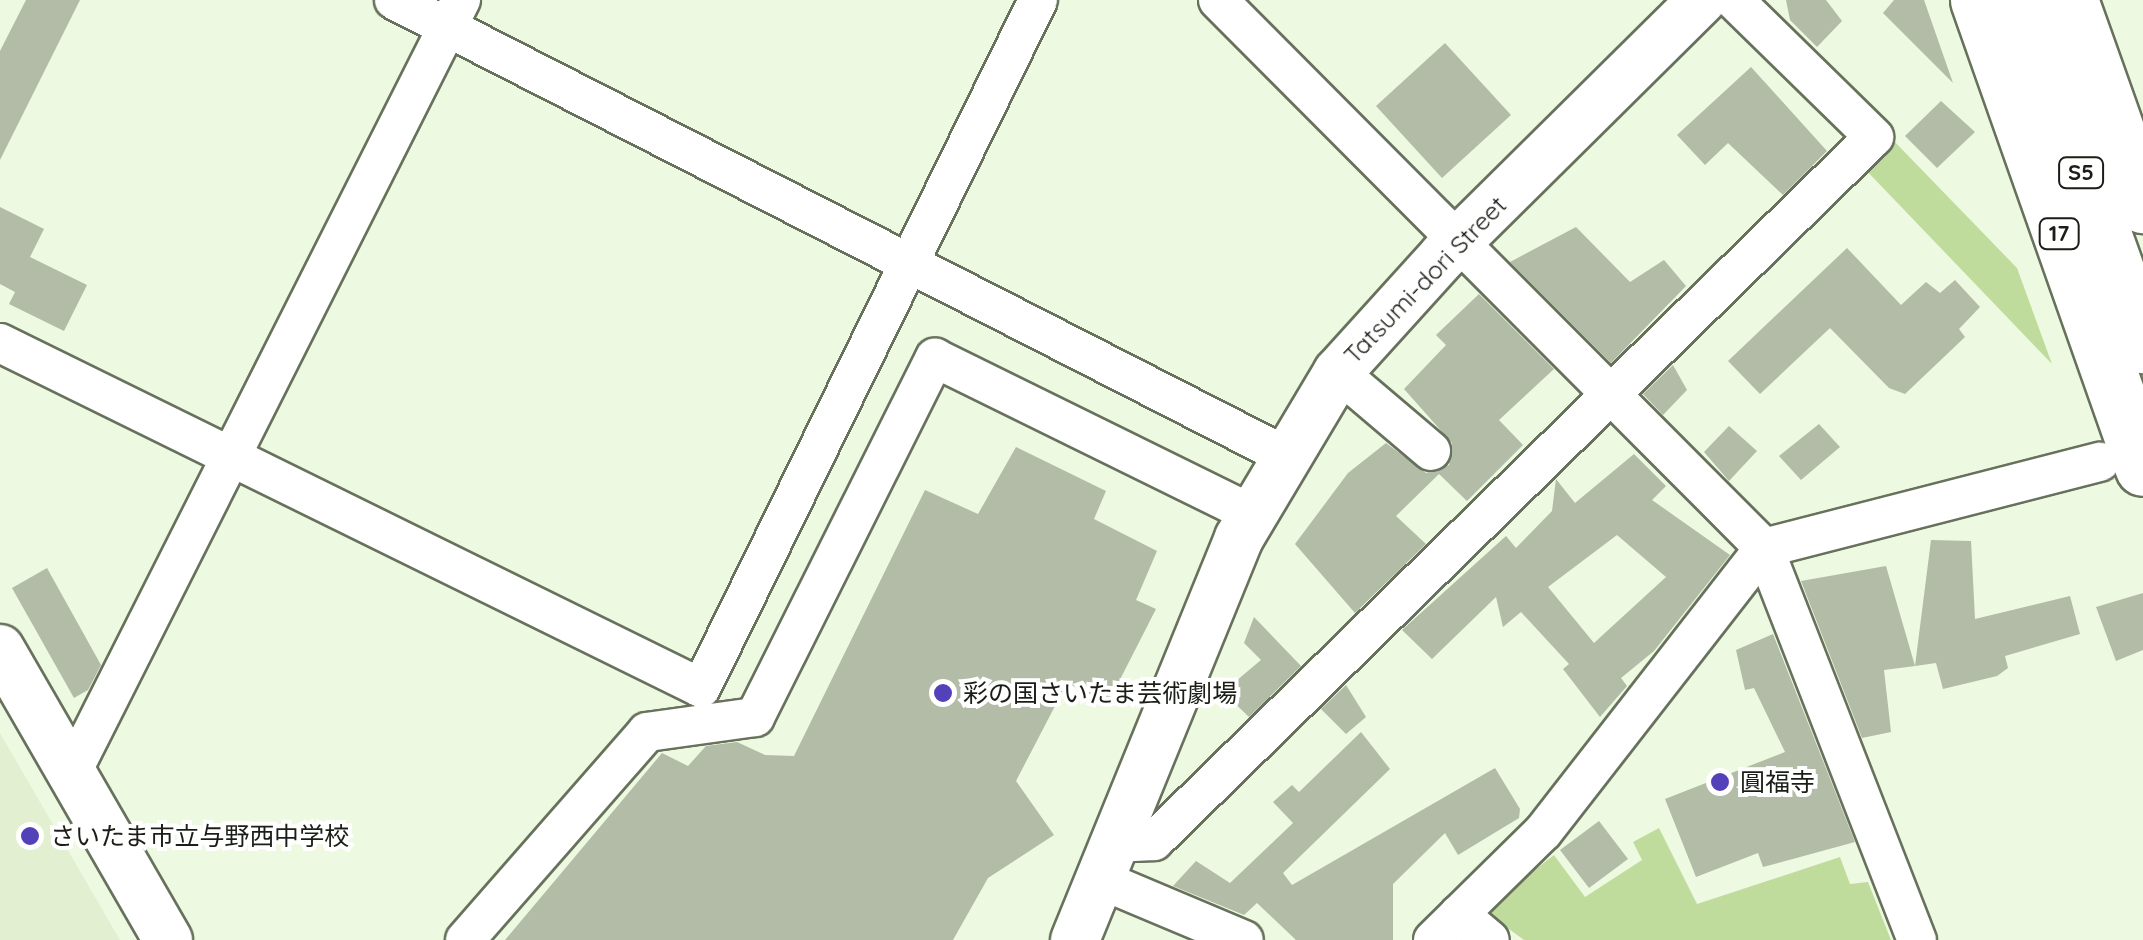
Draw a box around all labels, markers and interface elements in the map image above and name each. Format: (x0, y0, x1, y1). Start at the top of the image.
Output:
road number: S5 (2056, 156, 2106, 190)
street label: Tatsumi-dori Street (1337, 190, 1513, 370)
road number: 17 (2036, 217, 2082, 251)
place label: 彩の国さいたま芸術劇場 (963, 678, 1238, 708)
marker: 彩の国さいたま芸術劇場 (932, 682, 954, 704)
place label: 圓福寺 (1740, 767, 1815, 797)
marker: 圓福寺 (1709, 771, 1731, 793)
place label: さいたま市立与野西中学校 (50, 821, 350, 851)
marker: さいたま市立与野西中学校 (19, 825, 41, 847)

